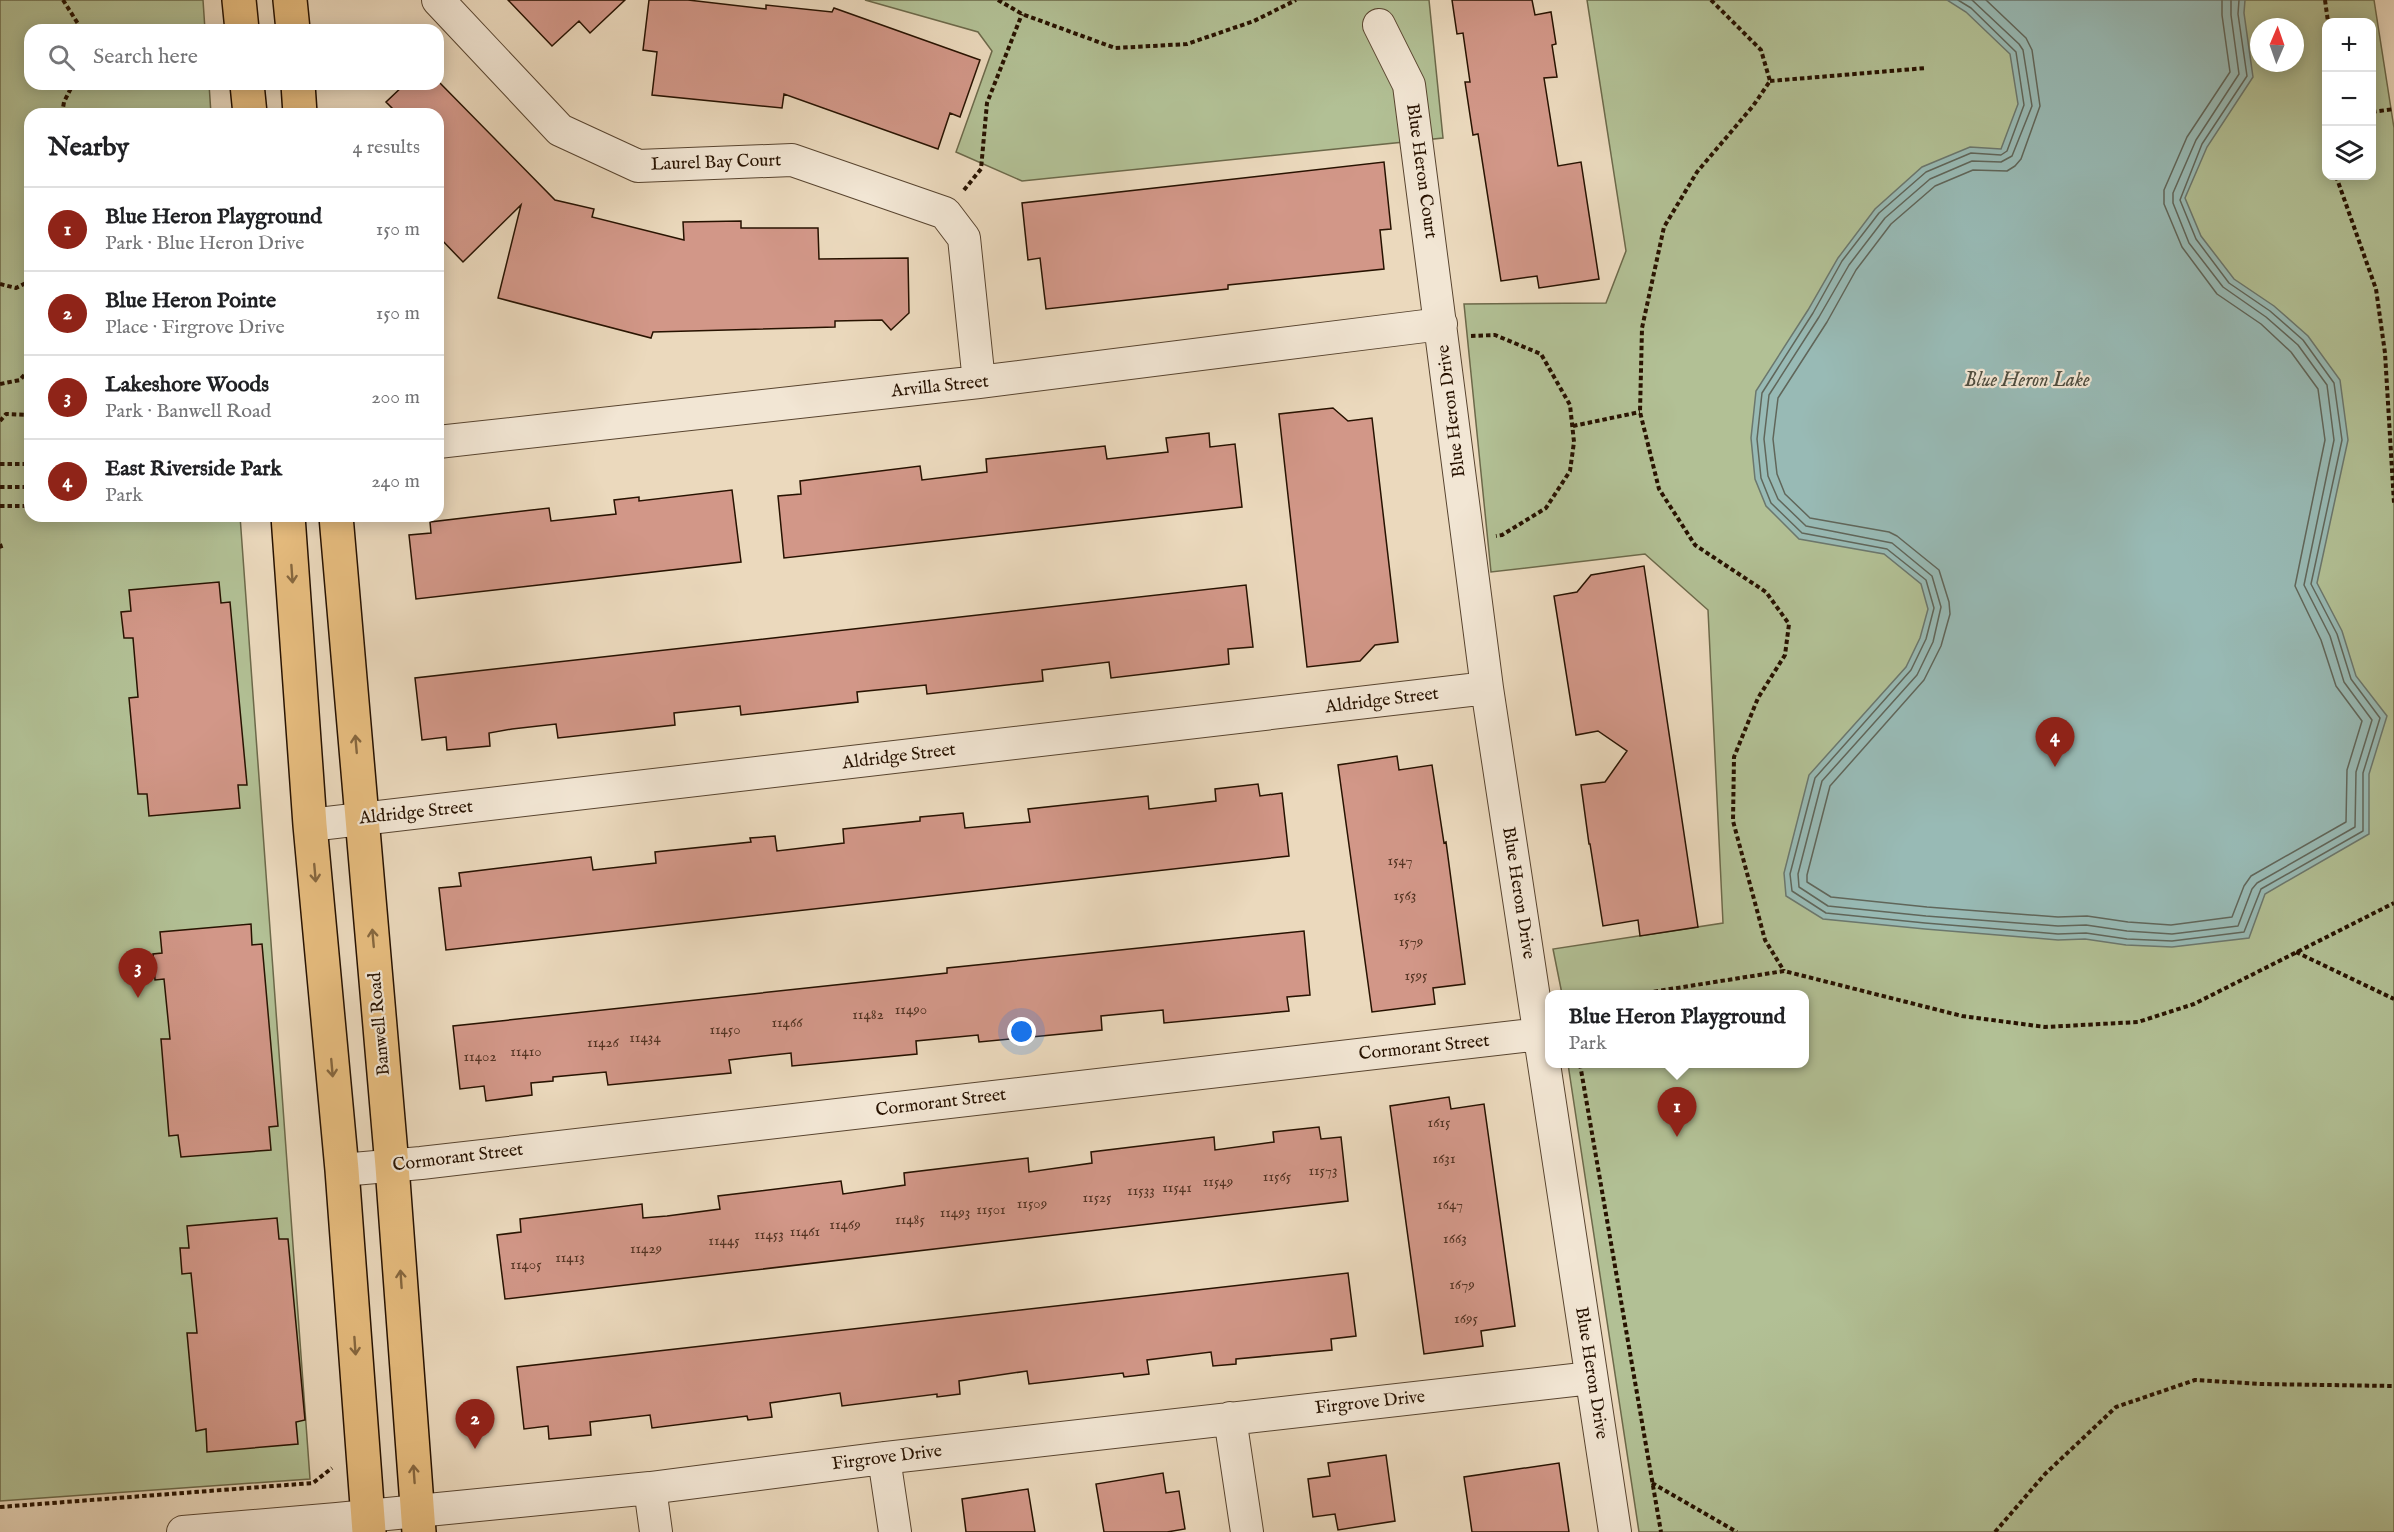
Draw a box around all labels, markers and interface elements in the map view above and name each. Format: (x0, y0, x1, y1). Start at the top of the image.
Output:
north arrow (2250, 18, 2304, 72)
map controls (2322, 18, 2376, 180)
button: + (2322, 18, 2376, 72)
search box (24, 24, 444, 90)
icon: search (45, 41, 78, 74)
text: Search here (93, 43, 198, 71)
button: − (2322, 72, 2376, 126)
street label: Blue Heron Court (1400, 102, 1442, 240)
button: layers (2322, 126, 2376, 180)
text: Nearby (48, 131, 129, 164)
text: 4 results (353, 135, 420, 160)
street label: Laurel Bay Court (650, 149, 782, 177)
text: Blue Heron Playground (105, 203, 322, 231)
text: 1 (64, 217, 71, 242)
text: 150 m (376, 217, 420, 242)
text: Park · Blue Heron Drive (105, 231, 304, 256)
text: Blue Heron Pointe (105, 287, 276, 315)
text: 2 (63, 301, 72, 326)
text: 150 m (376, 301, 420, 326)
text: Place · Firgrove Drive (105, 315, 285, 340)
street label: Blue Heron Drive (1432, 343, 1472, 479)
water label: Blue Heron Lake (1964, 368, 2090, 393)
street label: Arvilla Street (889, 370, 990, 404)
text: Lakeshore Woods (105, 371, 269, 399)
text: 3 (64, 385, 71, 410)
text: 200 m (371, 385, 420, 410)
text: Park · Banwell Road (105, 399, 271, 424)
text: East Riverside Park (105, 455, 282, 483)
text: 4 (63, 469, 72, 494)
text: 240 m (371, 469, 420, 494)
text: Park (105, 483, 143, 508)
one-way arrow (287, 564, 298, 584)
street label: Aldridge Street (1323, 683, 1440, 719)
pin: 4 (2036, 718, 2074, 767)
one-way arrow (350, 735, 361, 754)
street label: Aldridge Street (840, 739, 957, 775)
street label: Aldridge Street (357, 796, 474, 831)
street label: Blue Heron Drive (1496, 825, 1540, 961)
house number: 1547 (1388, 851, 1412, 870)
one-way arrow (310, 863, 321, 883)
house number: 1563 (1394, 886, 1416, 905)
one-way arrow (367, 929, 378, 949)
house number: 1579 (1399, 932, 1423, 951)
pin: 3 (118, 948, 158, 998)
house number: 1595 (1404, 966, 1428, 985)
street label: Banwell Road (364, 971, 396, 1077)
popup (1545, 990, 1809, 1068)
house number: 11490 (895, 1000, 927, 1019)
text: Blue Heron Playground (1569, 1003, 1785, 1031)
house number: 11482 (852, 1005, 884, 1024)
house number: 11466 (771, 1013, 803, 1032)
your location (1007, 1017, 1036, 1046)
house number: 11450 (709, 1020, 741, 1039)
house number: 11434 (629, 1028, 661, 1047)
street label: Cormorant Street (1357, 1030, 1491, 1066)
text: Park (1569, 1031, 1607, 1056)
house number: 11426 (587, 1033, 620, 1052)
house number: 11410 (510, 1042, 542, 1061)
house number: 11402 (464, 1047, 496, 1066)
one-way arrow (327, 1057, 338, 1077)
street label: Cormorant Street (874, 1084, 1008, 1122)
pin: 1 (1658, 1088, 1696, 1137)
house number: 1615 (1428, 1113, 1451, 1132)
street label: Cormorant Street (391, 1139, 525, 1177)
house number: 1631 (1432, 1149, 1456, 1168)
house number: 11573 (1308, 1161, 1338, 1180)
house number: 11565 (1263, 1167, 1292, 1186)
house number: 11549 (1203, 1172, 1233, 1191)
house number: 11541 (1162, 1178, 1192, 1197)
house number: 11533 (1127, 1181, 1155, 1200)
house number: 11525 (1083, 1188, 1112, 1207)
house number: 11509 (1017, 1194, 1047, 1213)
house number: 1647 (1437, 1195, 1463, 1214)
house number: 11501 (976, 1200, 1006, 1219)
house number: 11493 (940, 1203, 970, 1222)
house number: 11485 (895, 1210, 925, 1229)
house number: 11469 (829, 1215, 861, 1234)
house number: 11461 (790, 1222, 820, 1241)
house number: 11453 (754, 1225, 784, 1244)
house number: 1663 (1443, 1229, 1467, 1248)
house number: 11445 (708, 1231, 740, 1250)
house number: 11429 (630, 1239, 662, 1258)
house number: 11413 (555, 1248, 585, 1267)
house number: 11405 (510, 1255, 542, 1274)
one-way arrow (395, 1270, 406, 1290)
house number: 1679 (1449, 1275, 1475, 1294)
street label: Blue Heron Drive (1569, 1305, 1613, 1441)
house number: 1695 (1454, 1309, 1479, 1328)
one-way arrow (349, 1335, 360, 1355)
street label: Firgrove Drive (1314, 1386, 1426, 1420)
pin: 2 (456, 1400, 494, 1449)
street label: Firgrove Drive (831, 1440, 943, 1476)
one-way arrow (409, 1464, 420, 1484)

